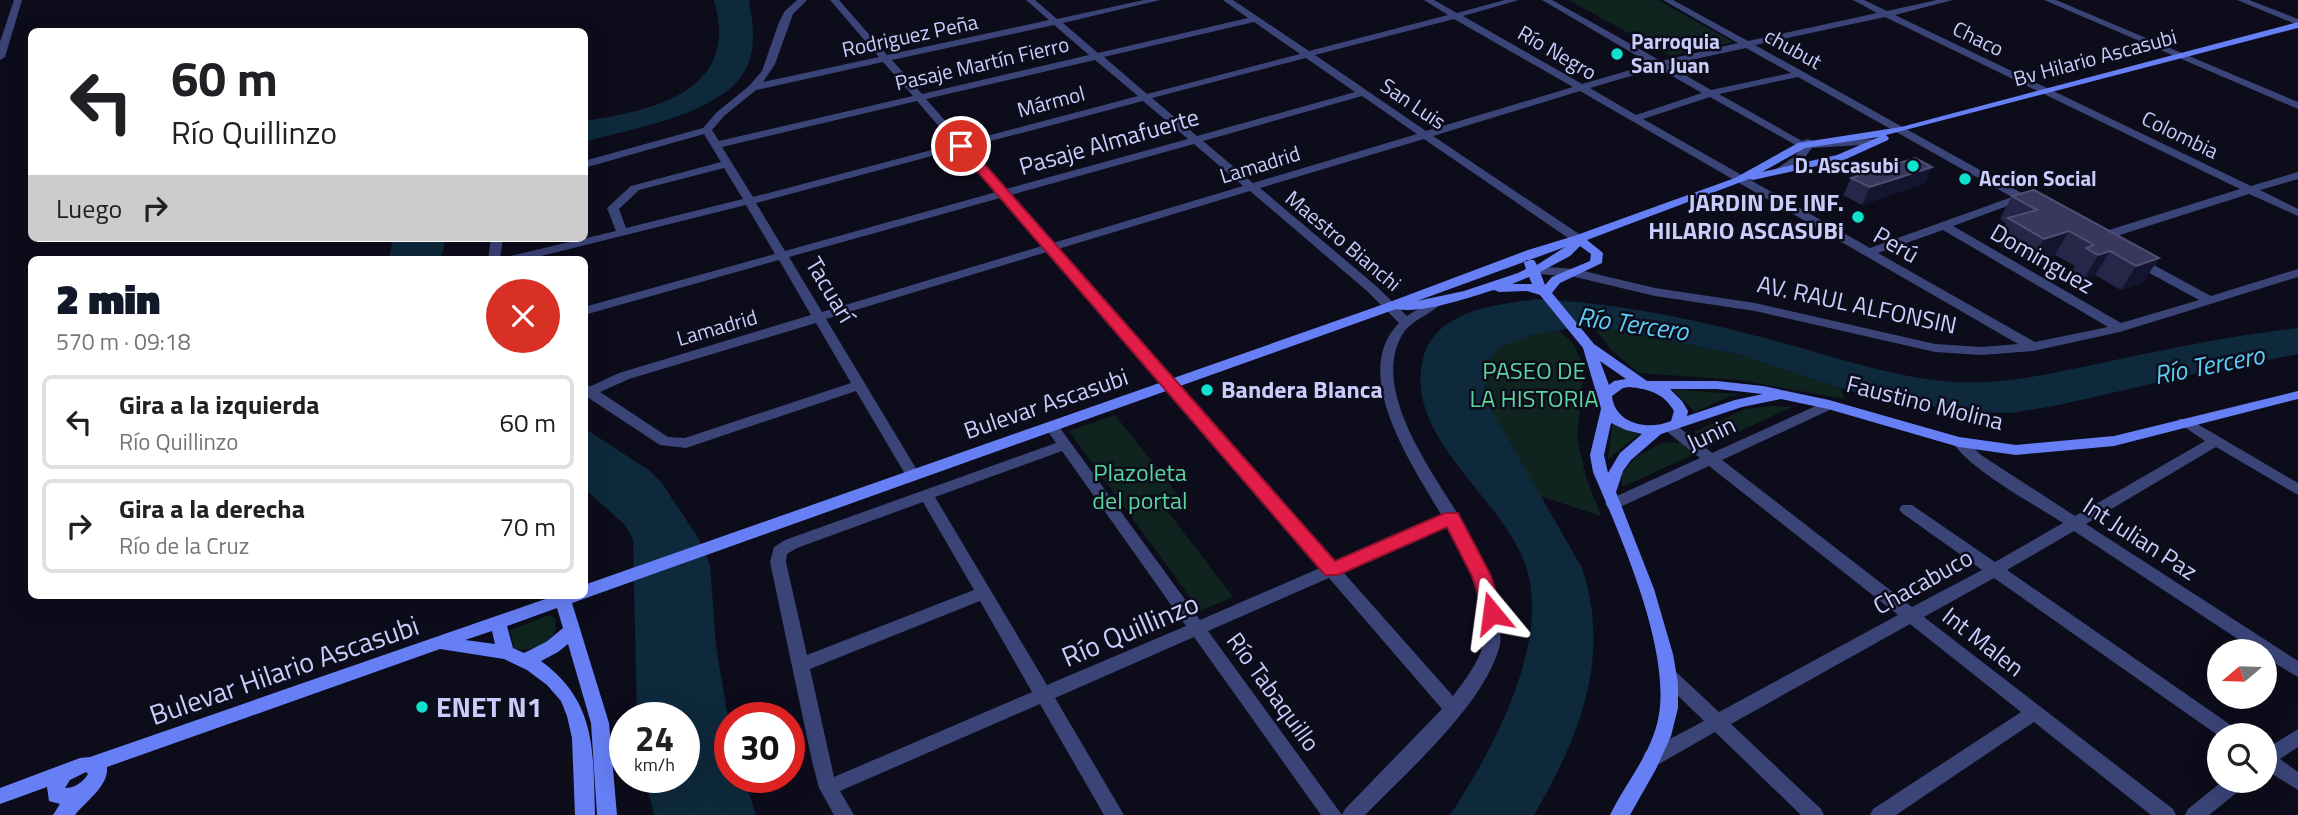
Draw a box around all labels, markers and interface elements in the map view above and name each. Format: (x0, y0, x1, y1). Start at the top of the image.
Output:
street label: Rodriguez Peña (839, 5, 981, 65)
street label: Chaco (1947, 12, 2009, 64)
street label: Río Negro (1512, 17, 1603, 88)
street label: chubut (1759, 19, 1829, 77)
street label: Bv Hilario Ascasubi (2010, 20, 2180, 94)
place label: Parroquia San Juan (1631, 25, 1720, 81)
street label: Pasaje Martín Fierro (891, 27, 1072, 99)
text: 60 m (171, 40, 278, 115)
marker: Parroquia San Juan (1609, 46, 1625, 62)
icon: left (56, 56, 147, 147)
street label: San Luis (1374, 69, 1453, 137)
street label: Mármol (1013, 77, 1088, 125)
street label: Pasaje Almafuerte (1015, 98, 1203, 184)
street label: Colombia (2137, 102, 2225, 167)
text: Río Quillinzo (171, 108, 337, 156)
pin (931, 116, 991, 176)
icon: arrive (942, 127, 980, 165)
street label: Lamadrid (1215, 137, 1304, 191)
place label: D. Ascasubi (1795, 149, 1899, 181)
marker: D. Ascasubi (1905, 158, 1921, 174)
place label: Accion Social (1979, 162, 2097, 194)
marker: Accion Social (1957, 171, 1973, 187)
street label: Maestro Bianchi (1279, 182, 1409, 298)
place label: JARDIN DE INF. HILARIO ASCASUBi (1648, 184, 1844, 248)
text: Luego (56, 189, 122, 228)
icon: right (136, 189, 174, 227)
marker: JARDIN DE INF. HILARIO ASCASUBi (1850, 209, 1866, 225)
street label: Dominguez (1984, 214, 2101, 302)
street label: Perú (1867, 217, 1926, 272)
street label: Tacuarí (797, 250, 866, 331)
street label: AV. RAUL ALFONSIN (1754, 265, 1960, 343)
text: 2 min (56, 266, 160, 330)
button: close (486, 279, 560, 353)
water label: Río Tercero (1575, 296, 1692, 351)
street label: Lamadrid (673, 300, 761, 354)
text: 570 m · 09:18 (56, 324, 191, 359)
water label: Río Tercero (2150, 334, 2269, 394)
park label: PASEO DE LA HISTORIA (1469, 352, 1599, 416)
street label: Bulevar Ascasubi (959, 358, 1133, 448)
street label: Faustino Molina (1843, 365, 2008, 439)
place label: Bandera Blanca (1221, 371, 1383, 407)
marker: Bandera Blanca (1199, 382, 1215, 398)
text: Gira a la izquierda (119, 385, 320, 424)
icon: left (60, 403, 98, 441)
text: 60 m (499, 403, 556, 442)
street label: Junin (1680, 406, 1741, 460)
text: Río Quillinzo (119, 424, 238, 459)
park label: Plazoleta del portal (1092, 454, 1188, 518)
street label: Int Julian Paz (2076, 488, 2205, 589)
text: Gira a la derecha (119, 489, 305, 528)
icon: right (60, 507, 98, 545)
text: 70 m (499, 507, 556, 546)
text: Río de la Cruz (119, 528, 249, 563)
street label: Chacabuco (1866, 539, 1979, 623)
position arrow (1455, 576, 1529, 650)
street label: Río Quillinzo (1055, 581, 1205, 678)
street label: Int Malen (1935, 598, 2032, 685)
street label: Bulevar Hilario Ascasubi (143, 603, 424, 736)
street label: Río Tabaquillo (1218, 624, 1329, 758)
north arrow (2207, 639, 2277, 709)
map controls (2207, 639, 2277, 793)
place label: ENET N1 (436, 685, 542, 728)
marker: ENET N1 (414, 699, 430, 715)
speed limit sign: 30 (714, 702, 805, 793)
text: 24 (635, 711, 674, 765)
button: search (2207, 723, 2277, 793)
text: km/h (634, 751, 675, 778)

